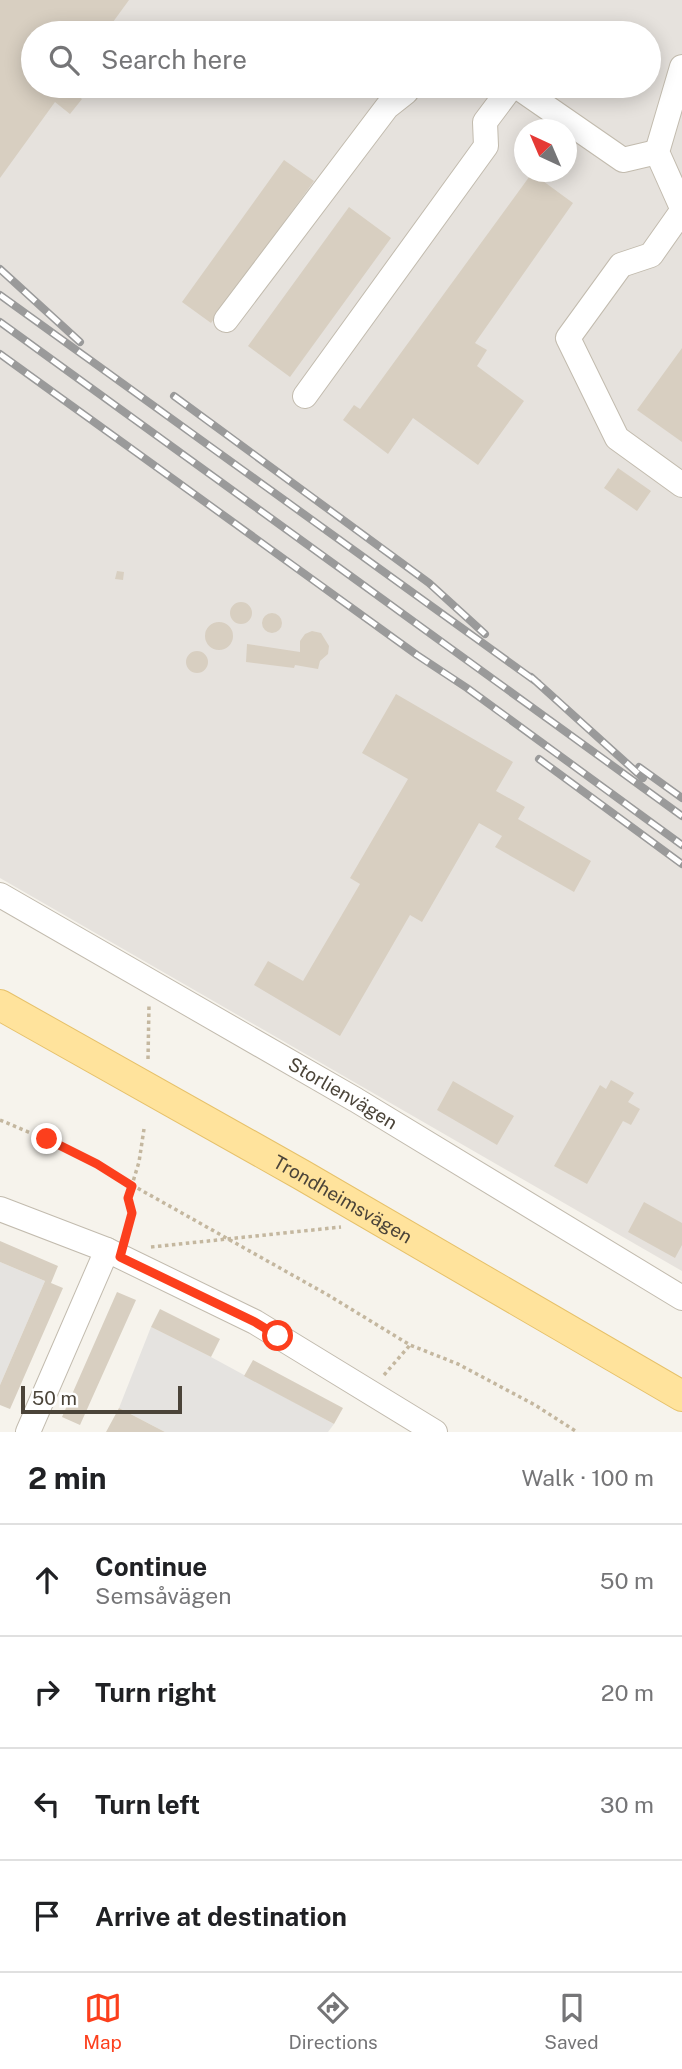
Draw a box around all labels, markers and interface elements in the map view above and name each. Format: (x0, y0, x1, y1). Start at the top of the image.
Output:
search box (21, 21, 661, 98)
icon: search (45, 41, 83, 79)
text: Search here (101, 44, 247, 75)
north arrow (514, 119, 577, 182)
street label: Storlienvägen (285, 1052, 401, 1134)
route end (31, 1123, 62, 1154)
street label: Trondheimsvägen (270, 1150, 416, 1248)
route start (262, 1320, 293, 1351)
scale bar (21, 1383, 182, 1415)
text: 50 m (32, 1387, 77, 1409)
text: 2 min (28, 1460, 107, 1496)
text: Walk · 100 m (521, 1464, 654, 1491)
text: Continue (95, 1551, 207, 1582)
icon: ahead (28, 1561, 66, 1599)
text: 50 m (600, 1567, 654, 1594)
text: Semsåvägen (95, 1582, 232, 1609)
icon: right (28, 1673, 66, 1711)
text: Turn right (95, 1677, 217, 1708)
text: 20 m (601, 1679, 654, 1706)
icon: left (28, 1785, 66, 1823)
text: Turn left (95, 1789, 200, 1820)
text: 30 m (600, 1791, 654, 1818)
icon: arrive (28, 1897, 66, 1935)
text: Arrive at destination (95, 1901, 347, 1932)
tab: Map (83, 1989, 122, 2053)
tab: Directions (288, 1989, 378, 2053)
tab: Saved (544, 1989, 599, 2053)

